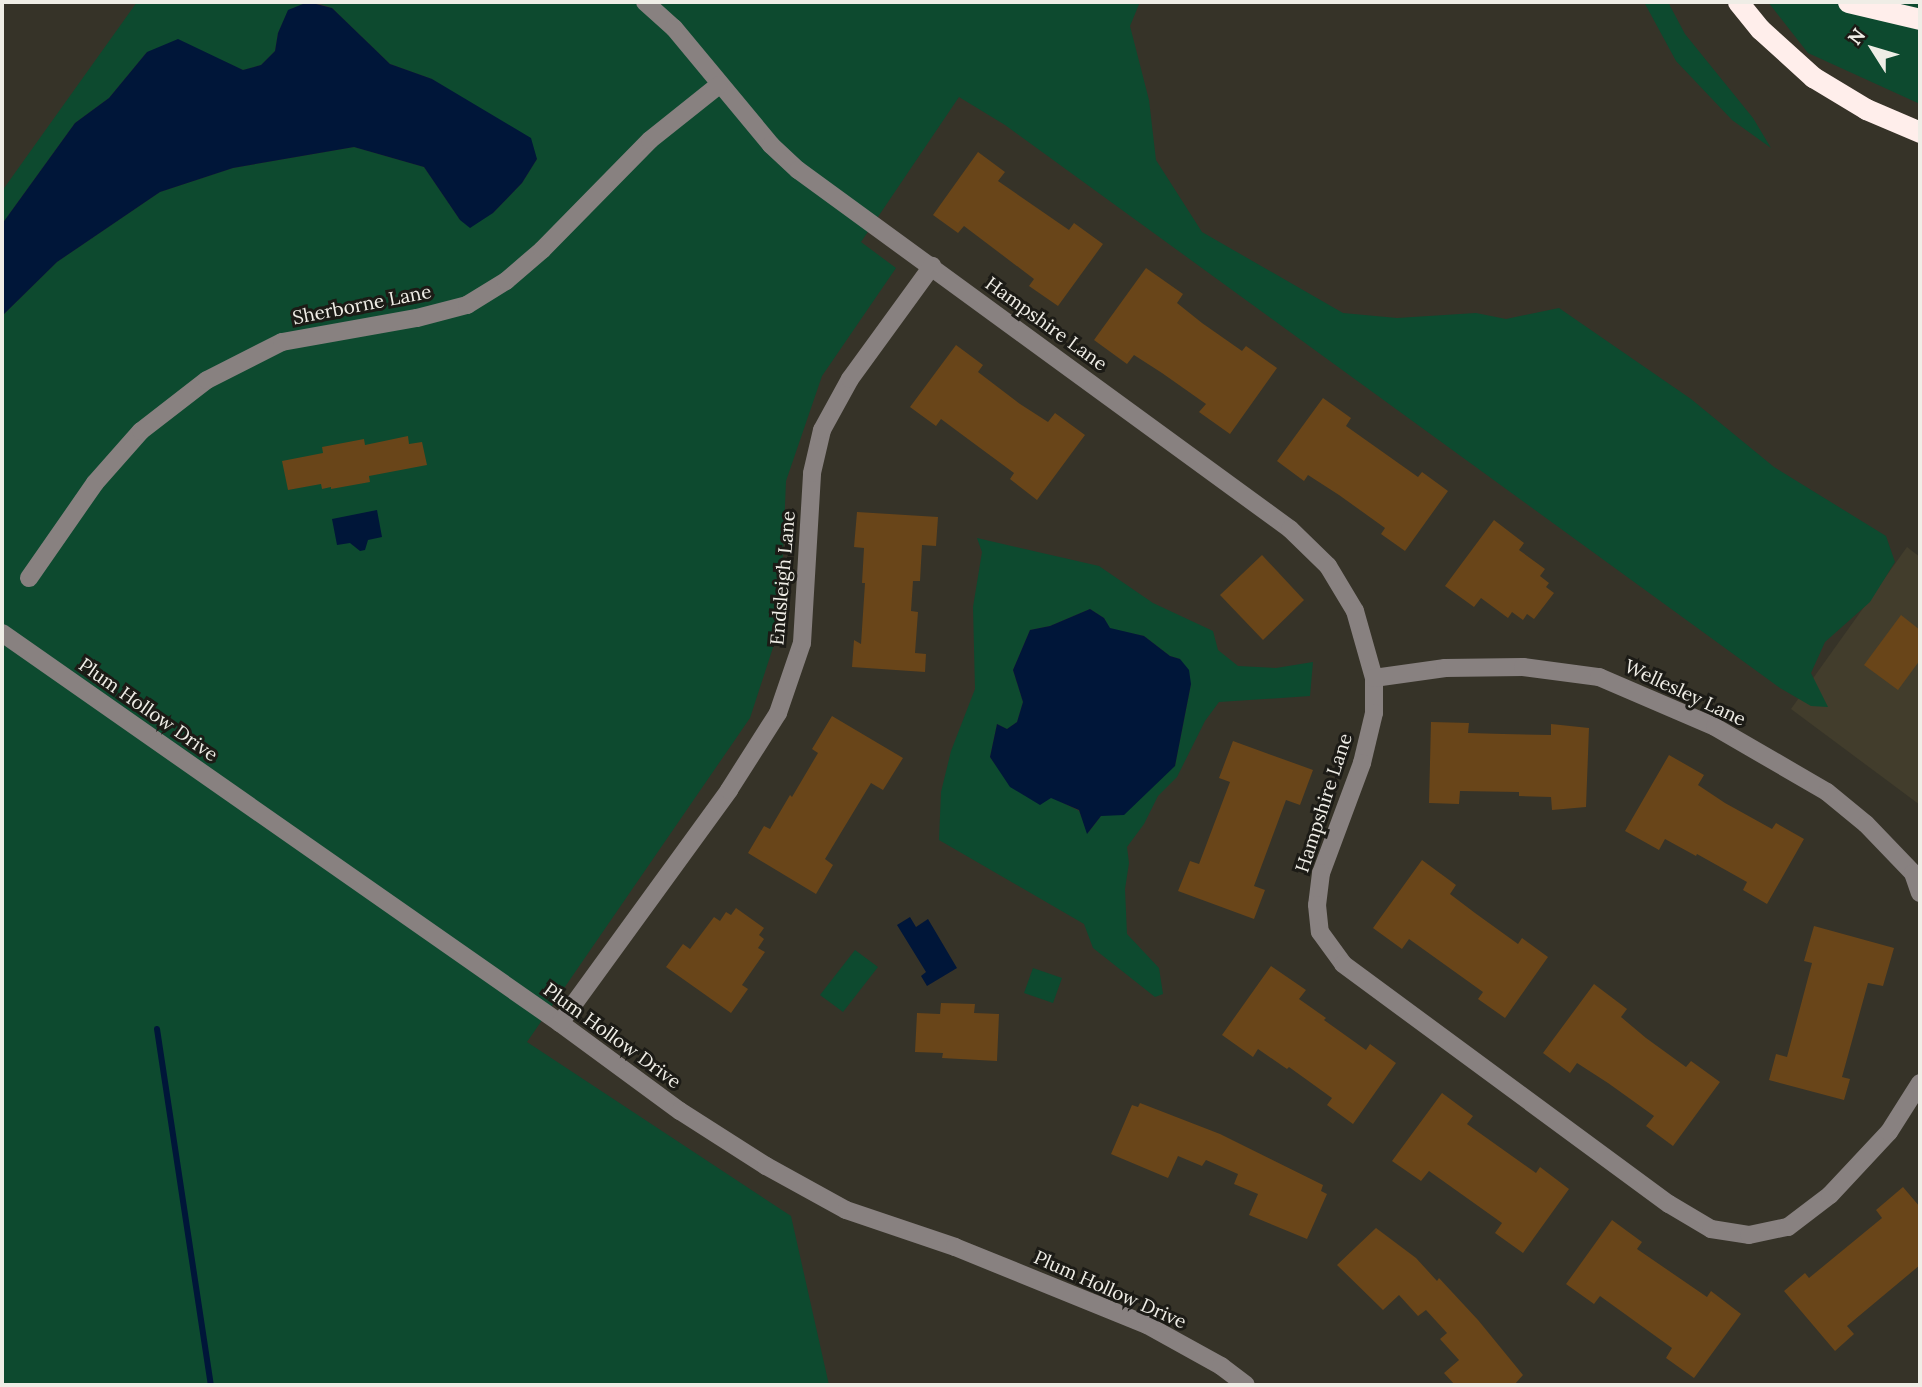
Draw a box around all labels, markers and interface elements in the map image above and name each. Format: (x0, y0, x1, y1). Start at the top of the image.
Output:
north arrow (1838, 14, 1908, 84)
text: N (1842, 23, 1870, 49)
street label: Hampshire Lane (981, 272, 1111, 376)
street label: Sherborne Lane (291, 280, 433, 330)
street label: Endsleigh Lane (766, 510, 800, 646)
street label: Plum Hollow Drive (74, 654, 222, 766)
street label: Wellesley Lane (1621, 655, 1749, 731)
street label: Hampshire Lane (1291, 731, 1357, 875)
street label: Plum Hollow Drive (539, 978, 685, 1094)
street label: Plum Hollow Drive (1030, 1246, 1190, 1334)

